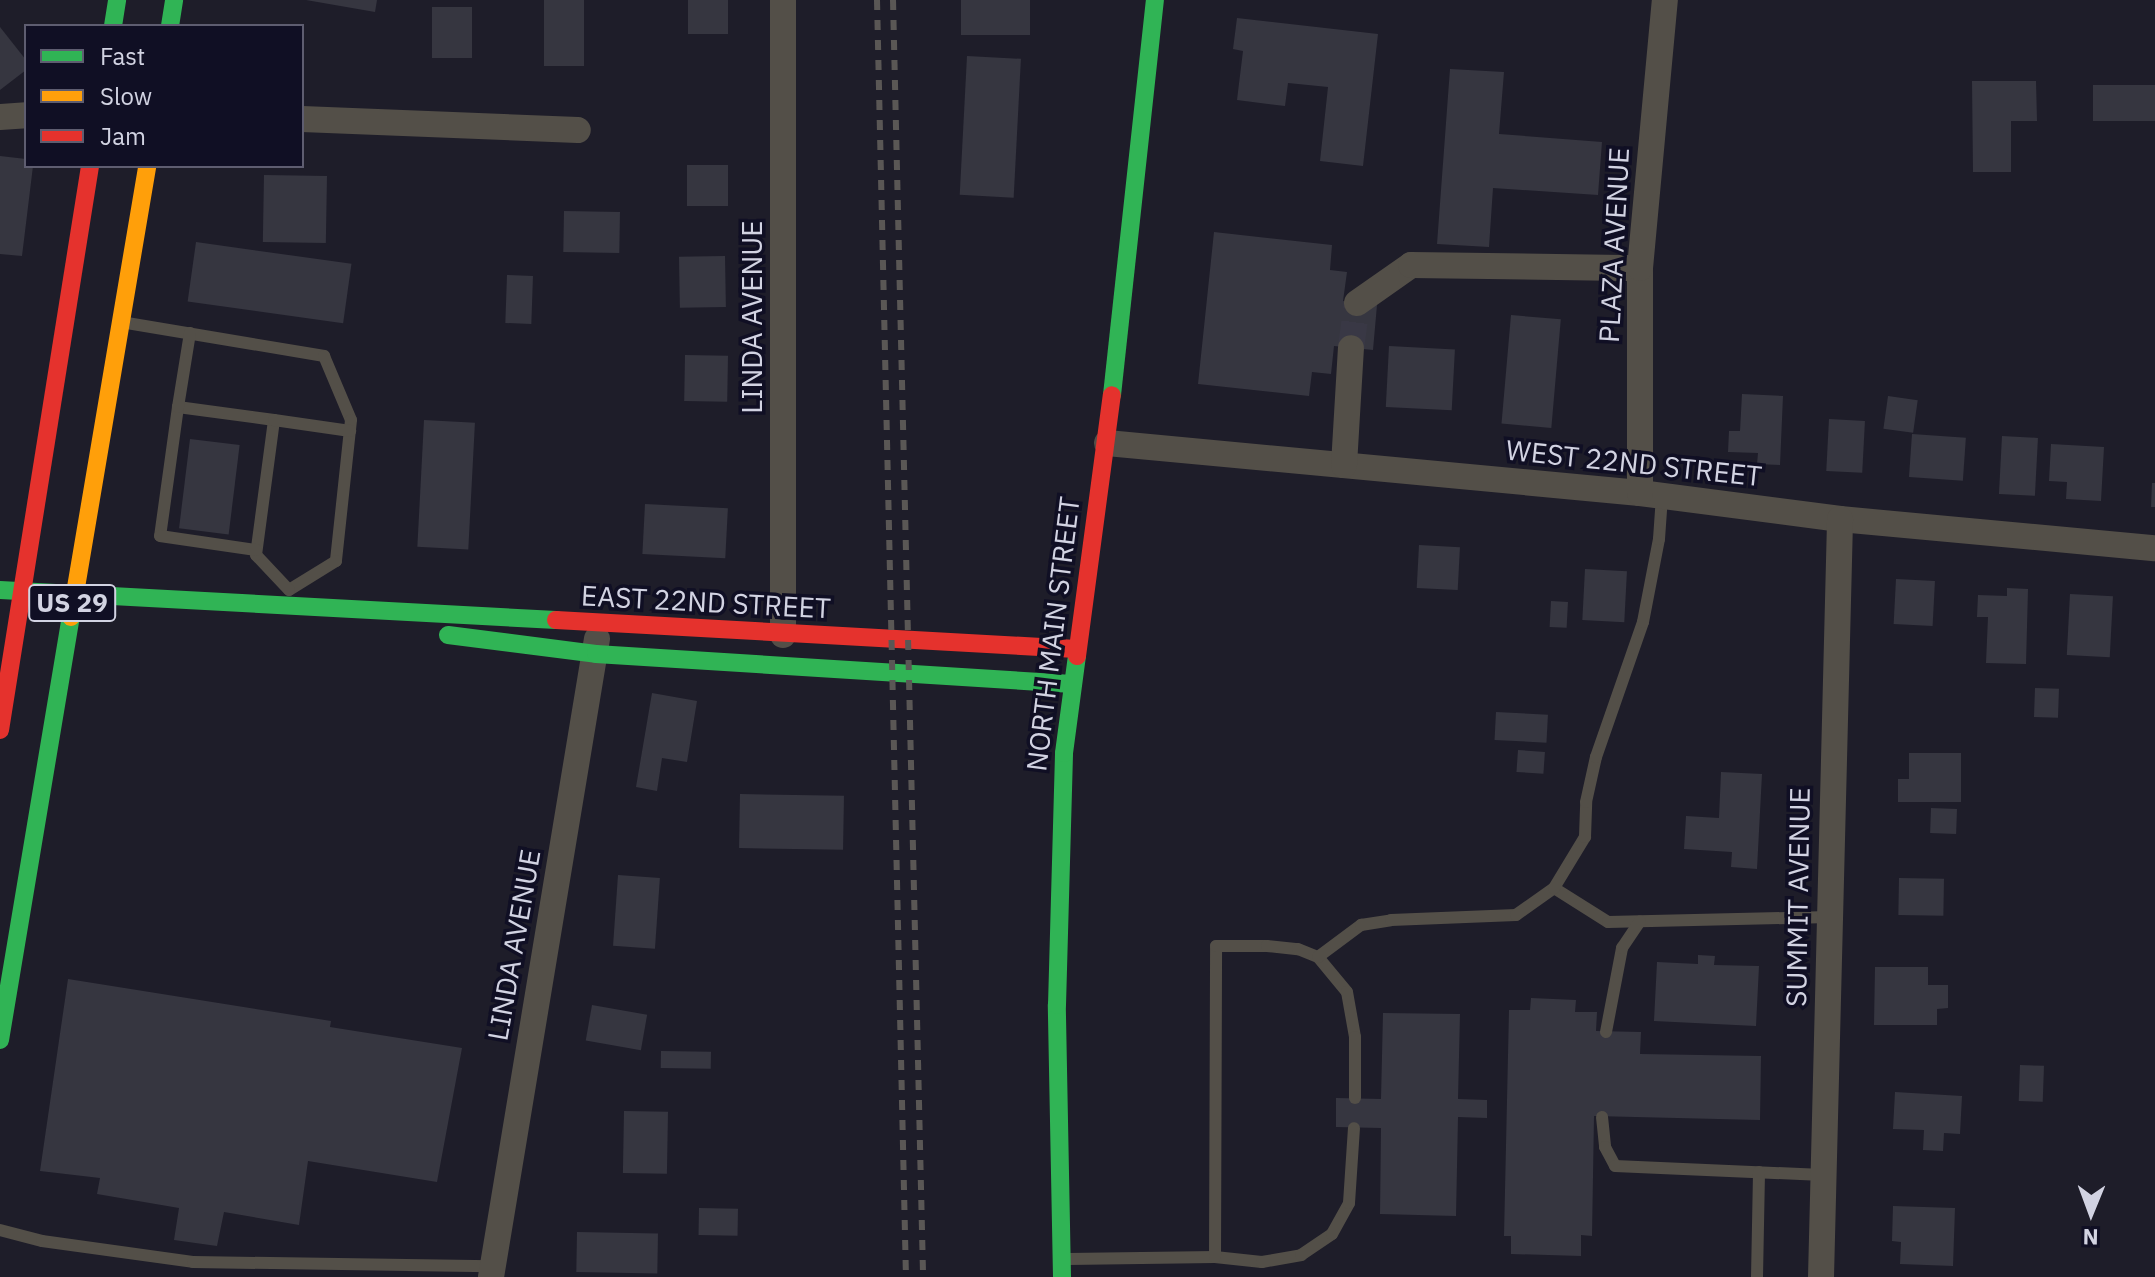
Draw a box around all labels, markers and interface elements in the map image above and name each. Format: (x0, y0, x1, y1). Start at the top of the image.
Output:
legend (24, 24, 304, 168)
text: Fast (100, 40, 145, 72)
text: Slow (100, 80, 152, 112)
text: Jam (100, 120, 146, 152)
street label: PLAZA AVENUE (1592, 146, 1636, 344)
street label: LINDA AVENUE (735, 220, 769, 414)
street label: WEST 22ND STREET (1504, 433, 1764, 493)
street label: NORTH MAIN STREET (1020, 495, 1086, 773)
street label: EAST 22ND STREET (580, 579, 832, 625)
road number: US 29 (28, 581, 116, 625)
street label: SUMMIT AVENUE (1779, 787, 1817, 1007)
street label: LINDA AVENUE (481, 847, 547, 1043)
north arrow (2051, 1173, 2131, 1253)
text: N (2082, 1223, 2099, 1252)

